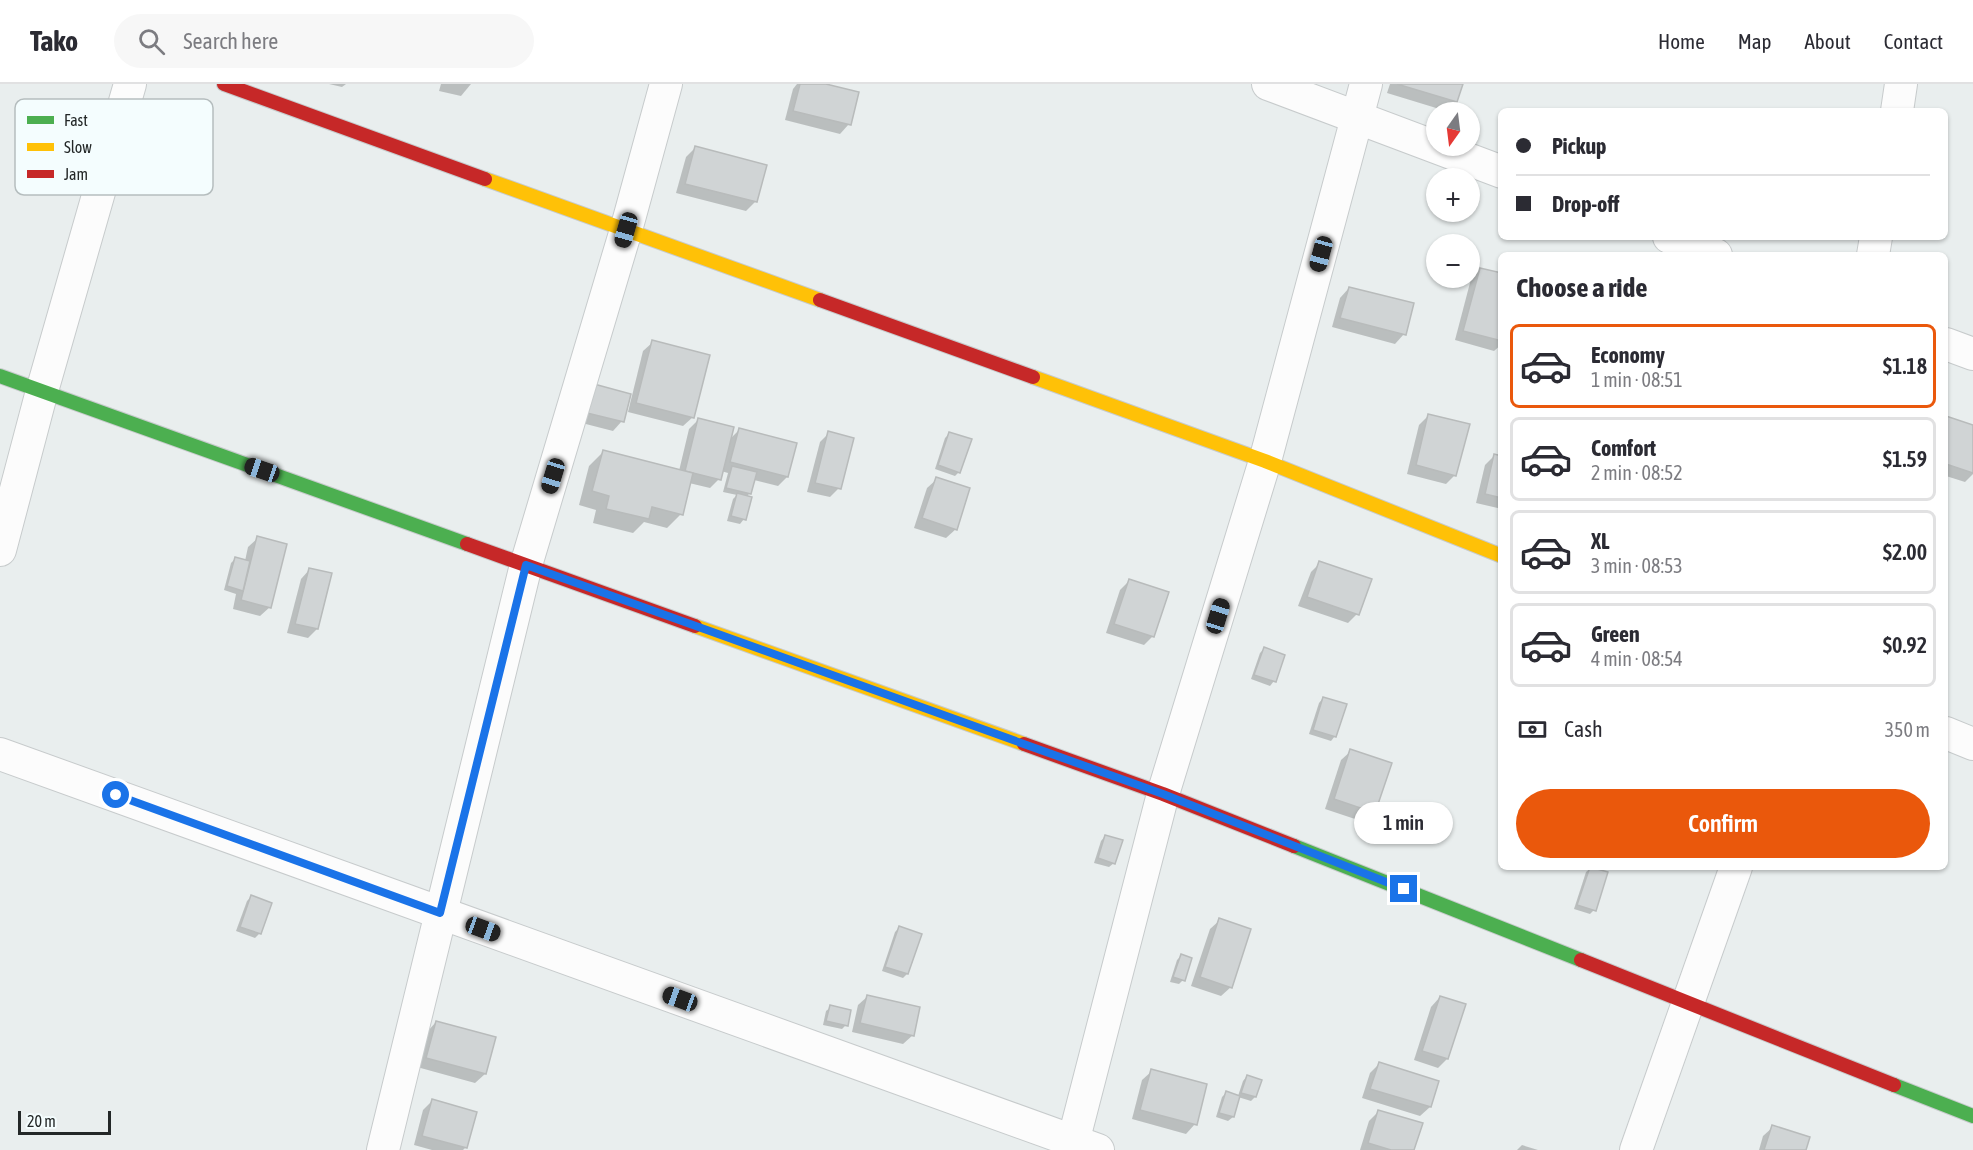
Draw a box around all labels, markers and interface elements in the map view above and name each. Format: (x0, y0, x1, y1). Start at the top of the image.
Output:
search box (114, 14, 534, 68)
text: Tako (30, 25, 78, 57)
icon: search (135, 25, 168, 58)
text: Search here (183, 28, 278, 54)
text: Home (1658, 29, 1705, 53)
text: Map (1738, 29, 1772, 53)
text: About (1805, 29, 1851, 53)
text: Contact (1884, 29, 1943, 53)
legend (15, 99, 213, 195)
north arrow (1426, 102, 1480, 156)
map controls (1426, 102, 1480, 288)
text: Fast (64, 111, 88, 129)
text: Pickup (1552, 133, 1607, 159)
text: Slow (64, 138, 92, 156)
text: Jam (64, 165, 88, 183)
button: + (1426, 168, 1480, 222)
text: Drop-off (1552, 191, 1619, 217)
car (612, 210, 640, 250)
car (1308, 234, 1334, 274)
button: − (1426, 234, 1480, 288)
text: Choose a ride (1516, 272, 1648, 303)
icon: car (1519, 339, 1573, 393)
text: Economy (1591, 342, 1665, 368)
text: $1.18 (1883, 353, 1927, 379)
text: 1 min · 08:51 (1591, 368, 1683, 391)
icon: car (1519, 432, 1573, 486)
text: Comfort (1591, 435, 1656, 461)
text: $1.59 (1883, 446, 1927, 472)
car (242, 456, 282, 484)
car (539, 456, 567, 496)
text: 2 min · 08:52 (1591, 461, 1683, 484)
icon: car (1519, 525, 1573, 579)
text: XL (1591, 528, 1609, 554)
text: $2.00 (1883, 539, 1927, 565)
text: 3 min · 08:53 (1591, 554, 1683, 577)
car (1204, 596, 1232, 636)
icon: car (1519, 618, 1573, 672)
text: Green (1591, 621, 1640, 647)
text: $0.92 (1883, 632, 1927, 658)
text: 4 min · 08:54 (1591, 647, 1683, 670)
icon: cash (1516, 713, 1549, 746)
text: Cash (1564, 716, 1603, 742)
text: 350 m (1885, 718, 1930, 741)
route start (102, 781, 129, 808)
button: Confirm (1516, 789, 1930, 858)
callout: 1 min (1354, 802, 1454, 844)
text: 1 min (1383, 811, 1424, 834)
route end (1390, 875, 1417, 902)
car (463, 914, 503, 944)
car (660, 984, 700, 1014)
scale bar (18, 1108, 111, 1136)
text: 20 m (27, 1112, 56, 1130)

